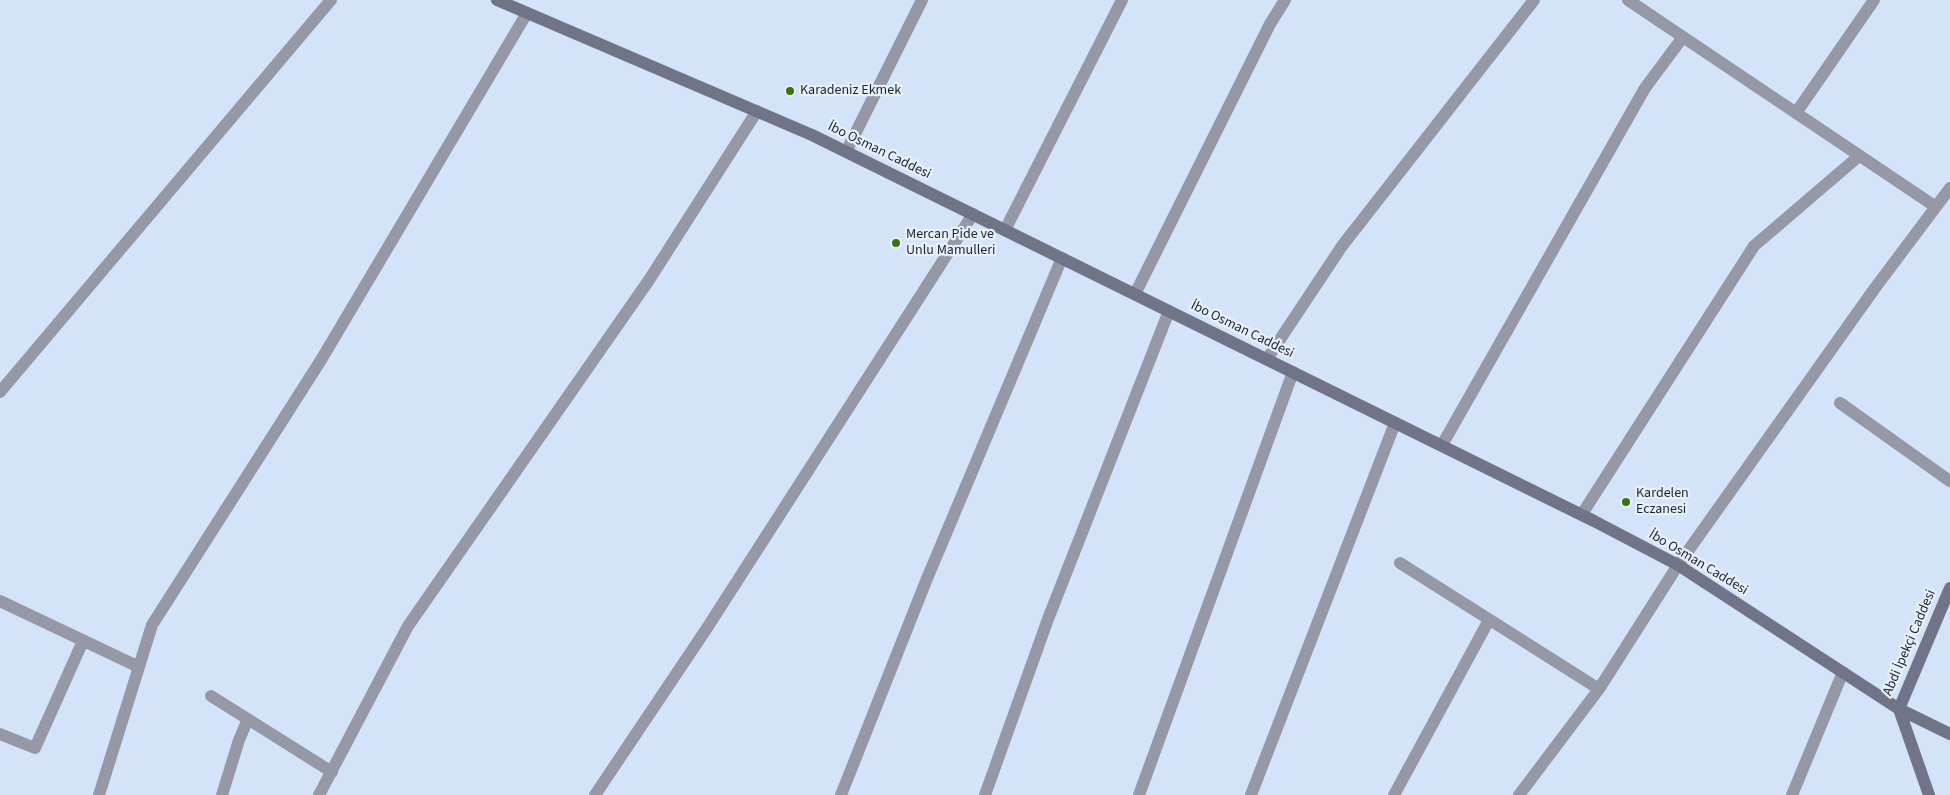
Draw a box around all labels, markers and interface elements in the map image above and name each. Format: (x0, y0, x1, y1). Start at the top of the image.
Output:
place label: Karadeniz Ekmek (800, 83, 901, 99)
marker: Karadeniz Ekmek (784, 85, 796, 97)
street label: İbo Osman Caddesi (825, 119, 933, 183)
place label: Mercan Pide ve Unlu Mamulleri (906, 227, 996, 260)
marker: Mercan Pide ve Unlu Mamulleri (890, 237, 902, 249)
street label: İbo Osman Caddesi (1188, 298, 1296, 362)
place label: Kardelen Eczanesi (1636, 486, 1689, 518)
marker: Kardelen Eczanesi (1620, 496, 1632, 508)
street label: İbo Osman Caddesi (1645, 527, 1751, 599)
street label: Abdi İpekçi Caddesi (1880, 587, 1940, 699)

